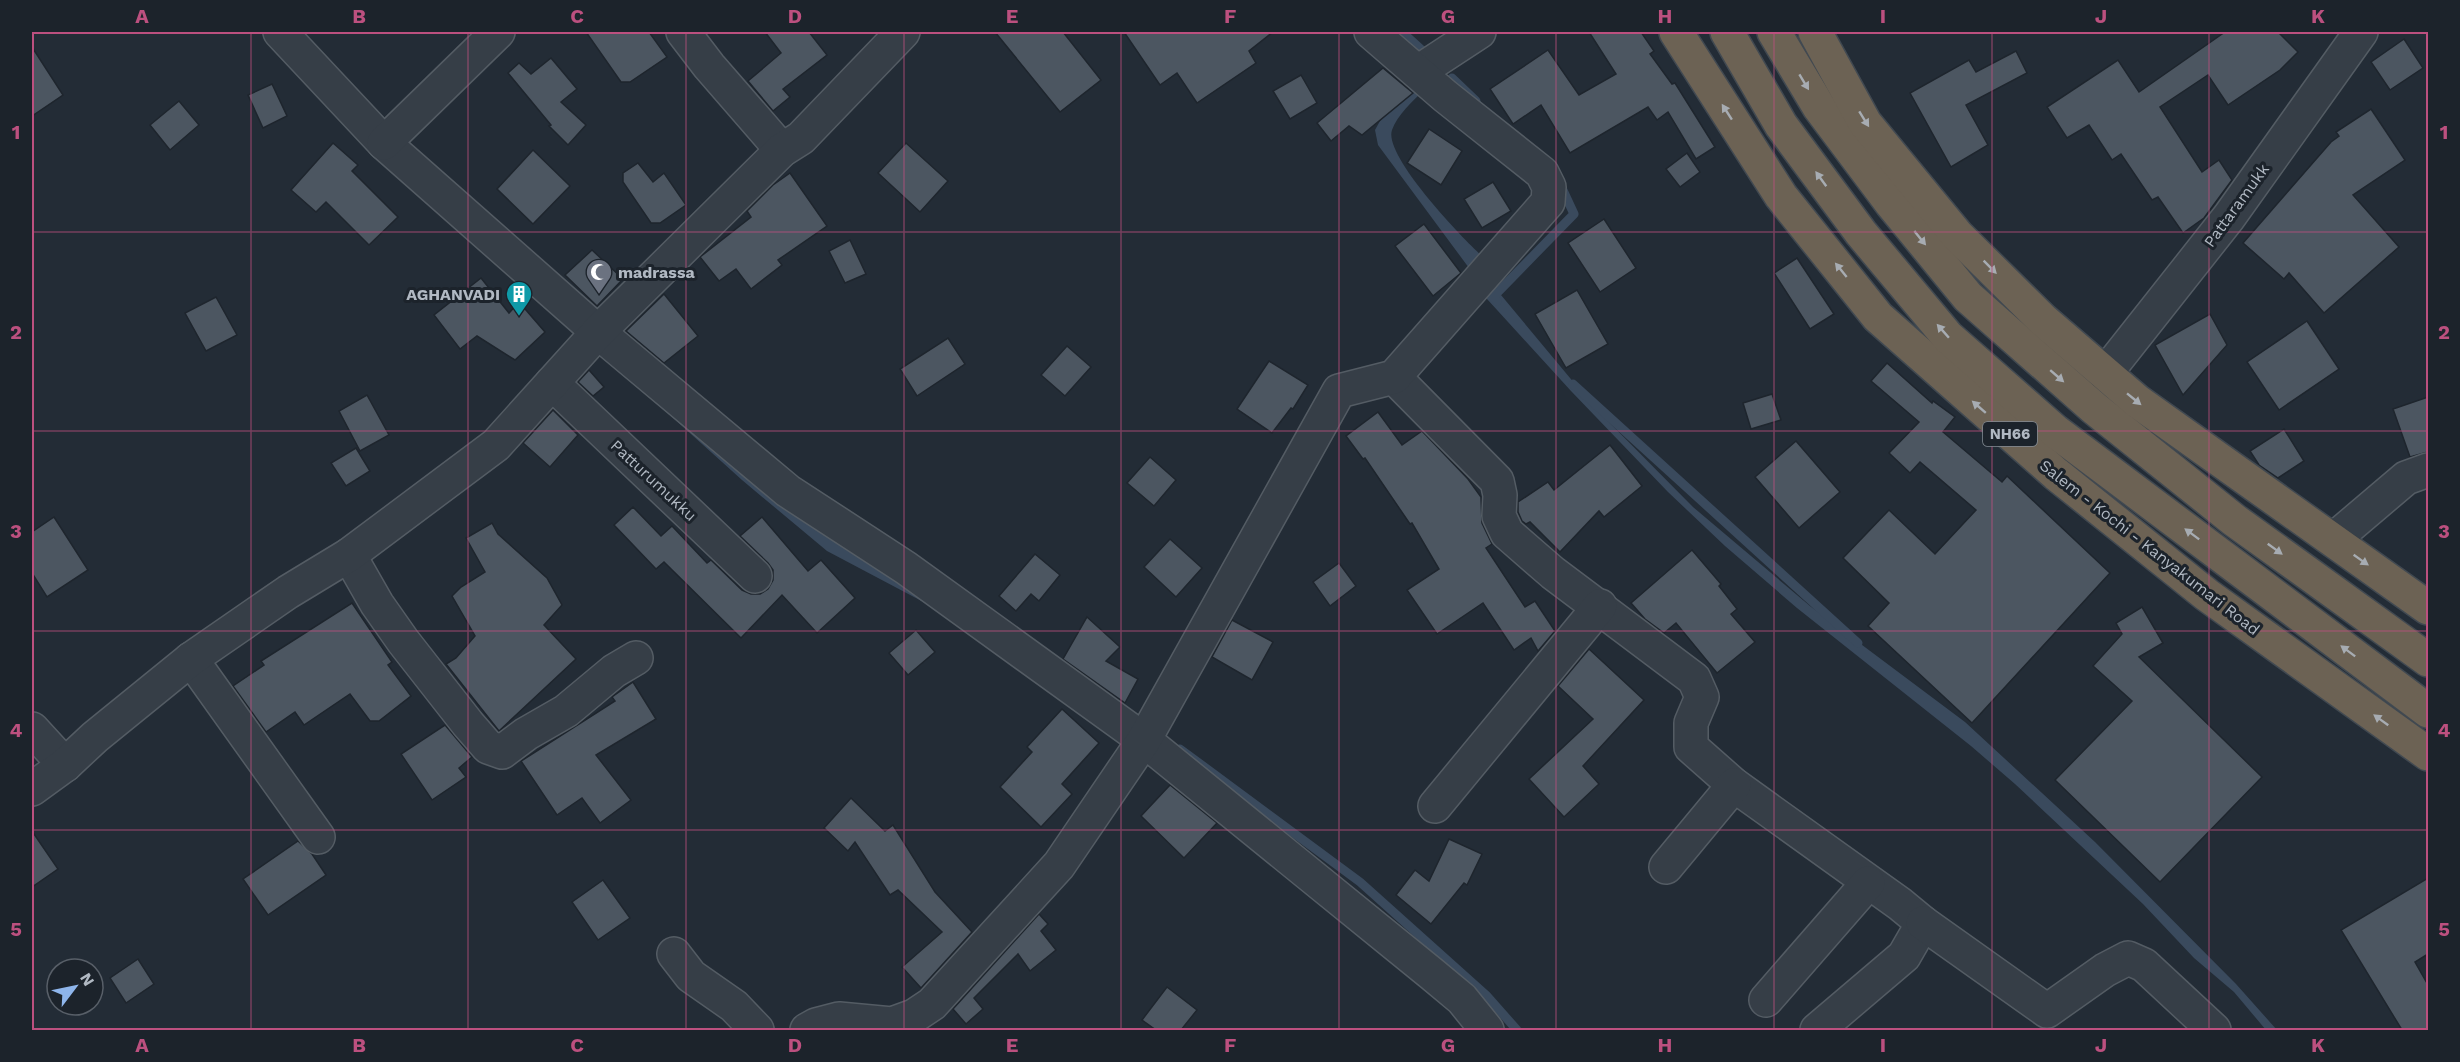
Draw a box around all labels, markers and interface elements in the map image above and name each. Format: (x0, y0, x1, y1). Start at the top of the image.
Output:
text: A (135, 4, 149, 28)
text: B (352, 4, 366, 28)
text: C (570, 4, 584, 28)
text: D (788, 4, 802, 28)
text: E (1006, 4, 1018, 28)
text: F (1224, 4, 1236, 28)
text: G (1441, 4, 1455, 28)
text: H (1658, 4, 1672, 28)
text: I (1880, 4, 1886, 28)
text: J (2095, 4, 2107, 28)
text: K (2311, 4, 2325, 28)
one-way arrow (1798, 74, 1809, 90)
one-way arrow (1722, 103, 1733, 120)
one-way arrow (1858, 111, 1869, 127)
text: 1 (12, 120, 20, 144)
text: 1 (2440, 120, 2448, 144)
street label: Pattaramukk (2200, 160, 2273, 251)
one-way arrow (1815, 172, 1827, 188)
one-way arrow (1913, 231, 1925, 246)
mosque icon: madrassa (584, 257, 614, 295)
one-way arrow (1983, 260, 1997, 275)
one-way arrow (1834, 262, 1847, 278)
place label: madrassa (618, 263, 695, 282)
building icon: AGHANVADI (504, 279, 534, 317)
place label: AGHANVADI (406, 285, 500, 304)
text: 2 (10, 320, 22, 344)
text: 2 (2438, 320, 2450, 344)
one-way arrow (1936, 324, 1950, 339)
one-way arrow (2049, 369, 2064, 382)
one-way arrow (2126, 392, 2142, 405)
one-way arrow (1971, 400, 1986, 414)
road number: NH66 (1983, 422, 2037, 446)
street label: Patturumukku (607, 436, 700, 525)
street label: Salem - Kochi - Kanyakumari Road (2036, 456, 2263, 639)
text: 3 (10, 519, 22, 543)
text: 3 (2438, 519, 2450, 543)
one-way arrow (2184, 528, 2199, 540)
one-way arrow (2268, 543, 2283, 555)
one-way arrow (2354, 554, 2369, 566)
one-way arrow (2340, 645, 2356, 657)
one-way arrow (2373, 714, 2389, 726)
text: 4 (10, 718, 23, 742)
text: 4 (2438, 718, 2451, 742)
text: 5 (10, 917, 22, 941)
text: 5 (2438, 917, 2450, 941)
north arrow (45, 957, 105, 1017)
text: N (76, 969, 98, 989)
text: A (135, 1033, 149, 1057)
text: B (352, 1033, 366, 1057)
text: C (570, 1033, 584, 1057)
text: D (788, 1033, 802, 1057)
text: E (1006, 1033, 1018, 1057)
text: F (1224, 1033, 1236, 1057)
text: G (1441, 1033, 1455, 1057)
text: H (1658, 1033, 1672, 1057)
text: I (1880, 1033, 1886, 1057)
text: J (2095, 1033, 2107, 1057)
text: K (2311, 1033, 2325, 1057)

